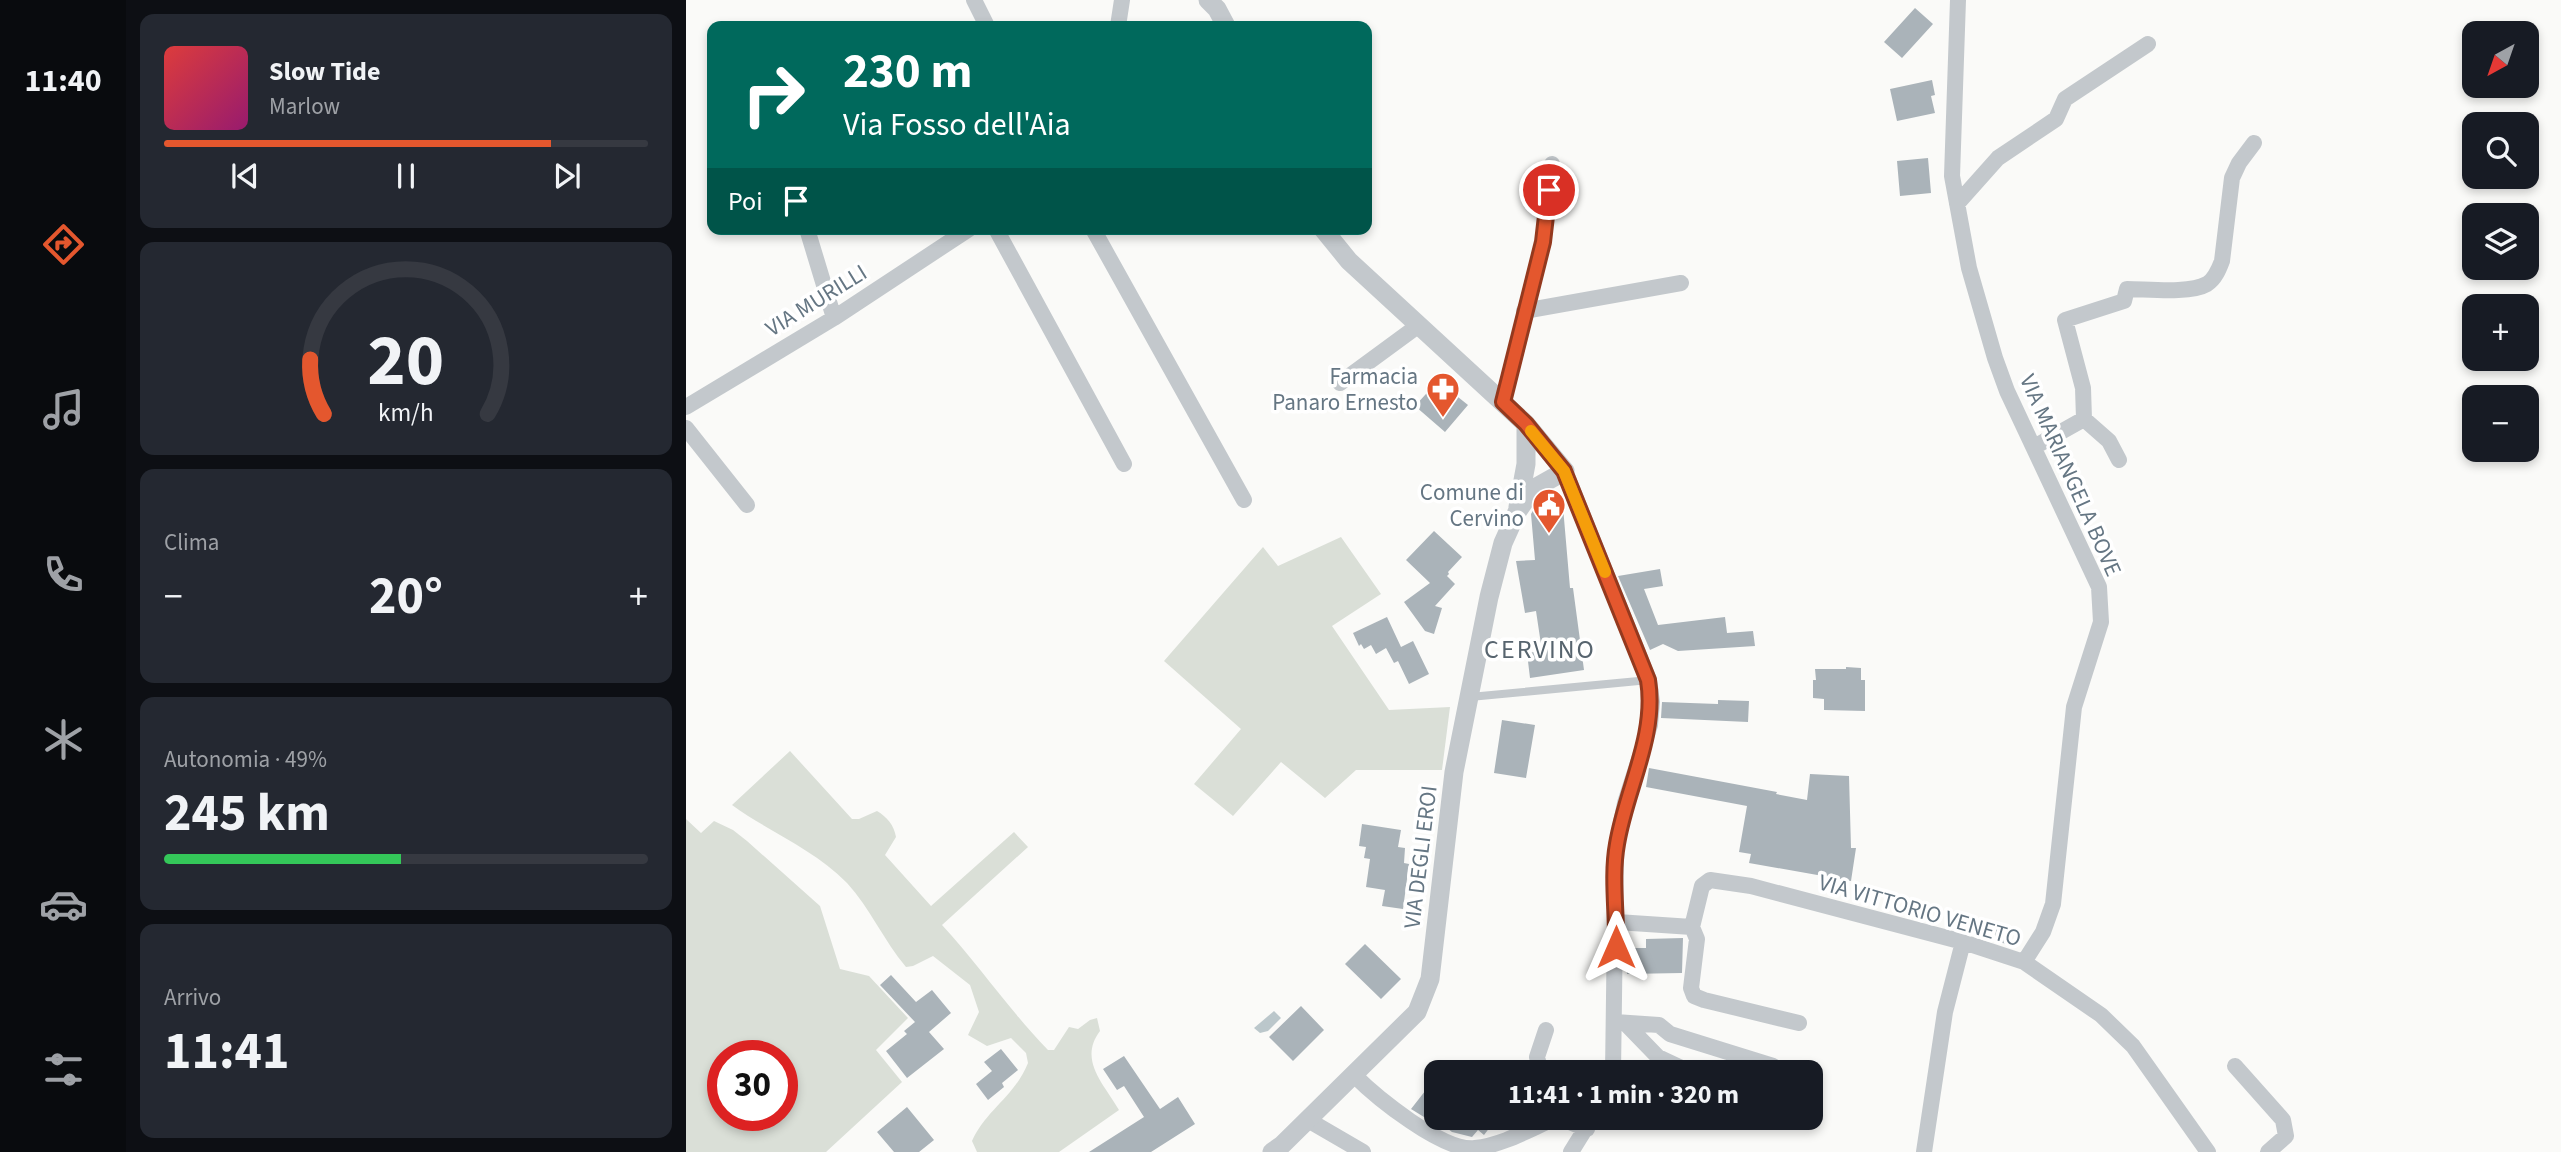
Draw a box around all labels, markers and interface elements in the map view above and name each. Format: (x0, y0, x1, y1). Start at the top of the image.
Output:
north arrow (2462, 21, 2539, 98)
map controls (2462, 21, 2539, 462)
text: 230 m (843, 37, 972, 107)
icon: right (728, 49, 819, 140)
text: Slow Tide (269, 53, 380, 90)
text: 11:40 (24, 58, 102, 104)
text: Marlow (269, 90, 340, 123)
text: Via Fosso dell'Aia (843, 102, 1071, 148)
button: search (2462, 112, 2539, 189)
icon: previous (226, 157, 264, 195)
icon: pause (387, 157, 425, 195)
icon: next (548, 157, 586, 195)
pin (1519, 160, 1579, 220)
icon: arrive (1530, 171, 1568, 209)
icon: arrive (777, 182, 815, 220)
text: Poi (728, 183, 763, 220)
button: layers (2462, 203, 2539, 280)
icon: directions (39, 220, 88, 269)
street label: VIA MURILLI (759, 256, 873, 345)
button: + (2462, 294, 2539, 371)
text: 20 (368, 310, 444, 414)
place label: Farmacia Panaro Ernesto (1272, 360, 1418, 419)
street label: VIA MARIANGELA BOVE (2011, 369, 2130, 581)
pharmacy icon: Farmacia Panaro Ernesto (1424, 370, 1462, 419)
icon: music (39, 385, 88, 434)
button: − (2462, 385, 2539, 462)
text: km/h (378, 395, 434, 431)
place label: Comune di Cervino (1420, 476, 1524, 535)
public building icon: Comune di Cervino (1530, 486, 1568, 535)
text: Clima (164, 526, 219, 559)
icon: phone (39, 550, 88, 599)
text: 20° (369, 560, 443, 634)
text: − (164, 570, 183, 624)
text: + (629, 570, 648, 624)
district label: CERVINO (1484, 631, 1596, 668)
icon: climate (39, 715, 88, 764)
text: Autonomia · 49% (164, 743, 327, 776)
text: 245 km (164, 777, 330, 851)
street label: VIA DEGLI EROI (1395, 784, 1446, 930)
street label: VIA VITTORIO VENETO (1815, 866, 2025, 955)
icon: car (39, 880, 88, 929)
position arrow (1579, 910, 1653, 984)
text: Arrivo (164, 981, 221, 1014)
text: 11:41 (164, 1015, 289, 1089)
speed limit sign: 30 (707, 1040, 798, 1131)
icon: filters (39, 1045, 88, 1094)
text: 11:41 · 1 min · 320 m (1508, 1076, 1739, 1113)

